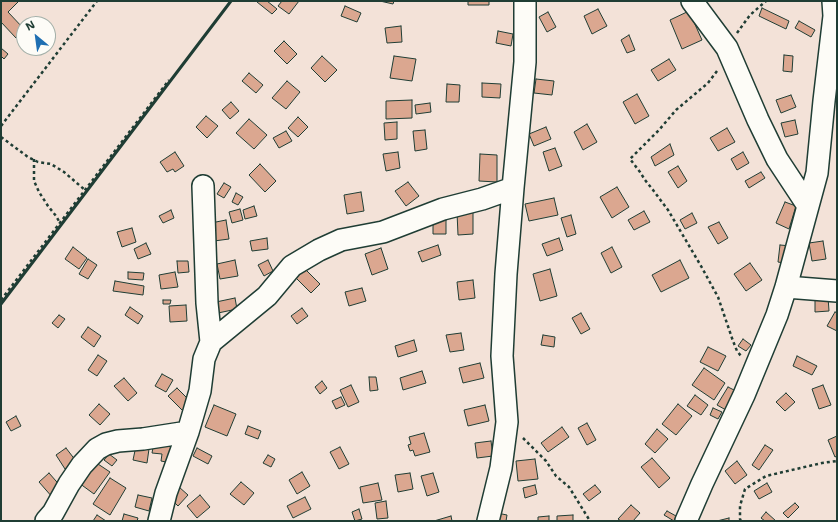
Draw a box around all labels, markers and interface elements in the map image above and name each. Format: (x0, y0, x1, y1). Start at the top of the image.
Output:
north arrow (16, 16, 56, 56)
text: N (23, 17, 38, 35)

